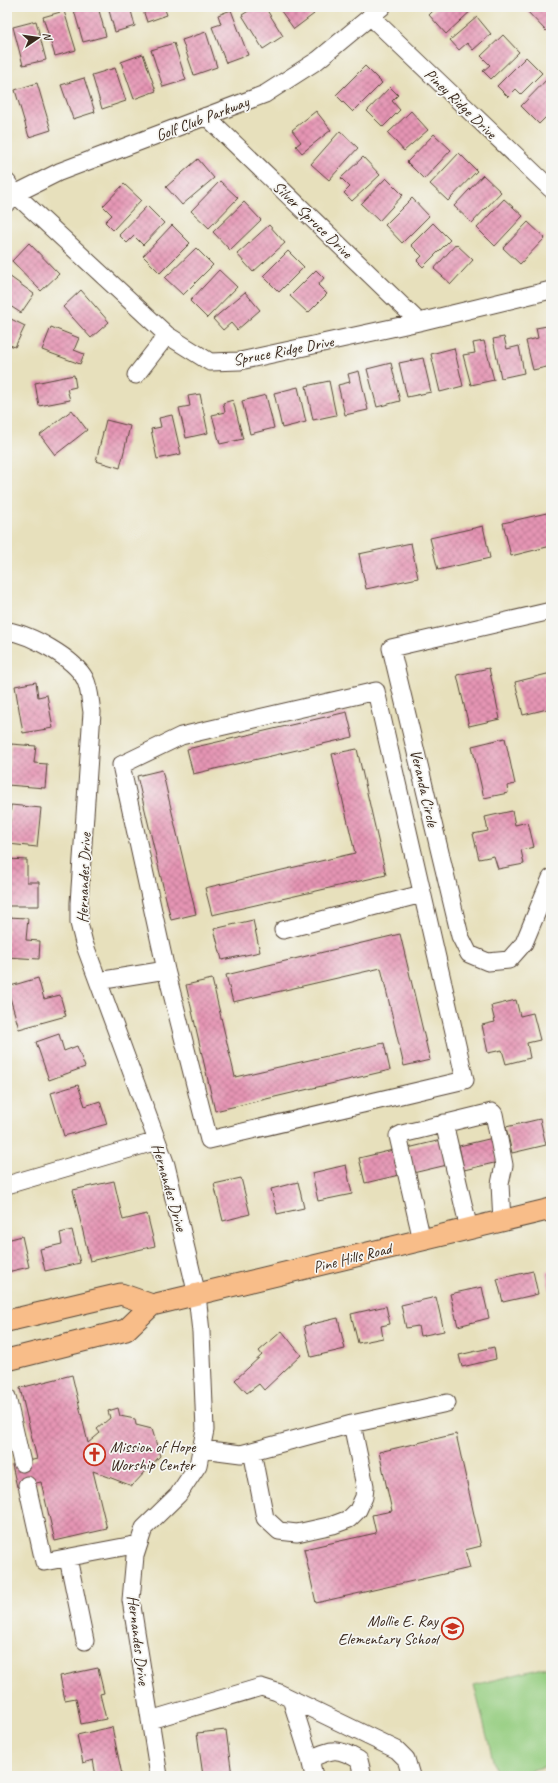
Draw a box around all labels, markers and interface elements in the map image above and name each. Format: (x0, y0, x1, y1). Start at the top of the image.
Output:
north arrow (18, 18, 58, 58)
text: N (40, 31, 56, 43)
street label: Piney Ridge Drive (420, 64, 502, 144)
street label: Golf Club Parkway (153, 92, 253, 146)
street label: Silver Spruce Drive (268, 177, 358, 264)
street label: Spruce Ridge Drive (231, 331, 337, 370)
street label: Veranda Circle (405, 748, 443, 830)
street label: Hernandes Drive (72, 831, 96, 923)
street label: Hernandes Drive (147, 1141, 192, 1235)
street label: Pine Hills Road (311, 1238, 396, 1277)
place label: Mission of Hope Worship Center (110, 1437, 197, 1475)
church icon: Mission of Hope Worship Center (81, 1442, 107, 1468)
street label: Hernandes Drive (123, 1594, 154, 1688)
place label: Mollie E. Ray Elementary School (338, 1611, 441, 1649)
school or university icon: Mollie E. Ray Elementary School (440, 1616, 466, 1642)

